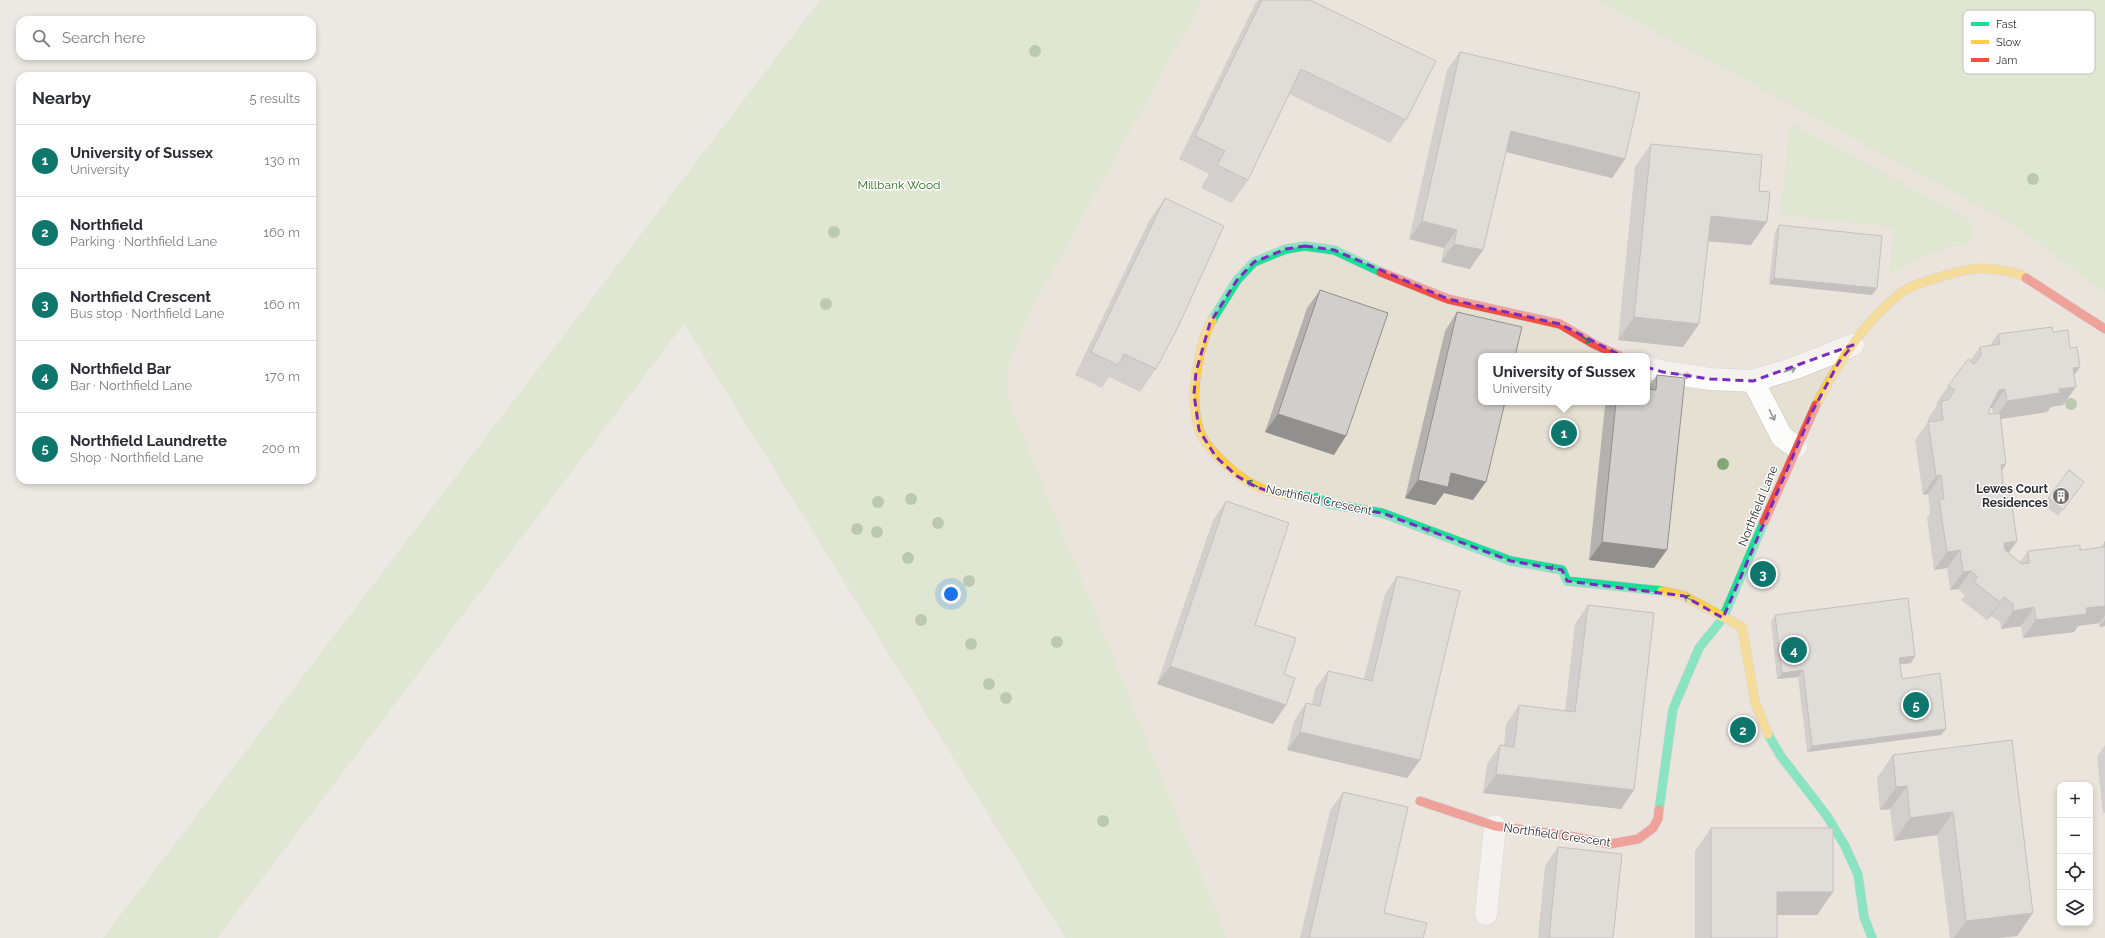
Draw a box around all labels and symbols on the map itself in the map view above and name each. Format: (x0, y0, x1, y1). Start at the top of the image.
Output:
legend (1963, 10, 2095, 74)
text: Fast (1996, 18, 2017, 31)
text: Slow (1996, 36, 2021, 49)
text: Jam (1996, 54, 2017, 67)
park label: Millbank Wood (857, 178, 941, 192)
one-way arrow (1580, 335, 1591, 343)
one-way arrow (1784, 365, 1796, 373)
one-way arrow (1678, 371, 1691, 379)
one-way arrow (1768, 409, 1776, 421)
pin: 1 (1551, 418, 1577, 448)
street label: Northfield Lane (1735, 464, 1781, 548)
one-way arrow (1246, 480, 1258, 487)
street label: Northfield Crescent (1265, 482, 1373, 518)
place label: Lewes Court Residences (1976, 482, 2048, 510)
building icon: Lewes Court Residences (2051, 486, 2071, 506)
one-way arrow (1424, 527, 1436, 535)
pin: 3 (1750, 559, 1776, 589)
one-way arrow (1548, 565, 1561, 573)
your location (941, 584, 961, 604)
one-way arrow (1683, 595, 1695, 602)
pin: 4 (1781, 635, 1807, 665)
pin: 5 (1903, 690, 1929, 720)
pin: 2 (1730, 715, 1756, 745)
street label: Northfield Crescent (1503, 821, 1611, 849)

